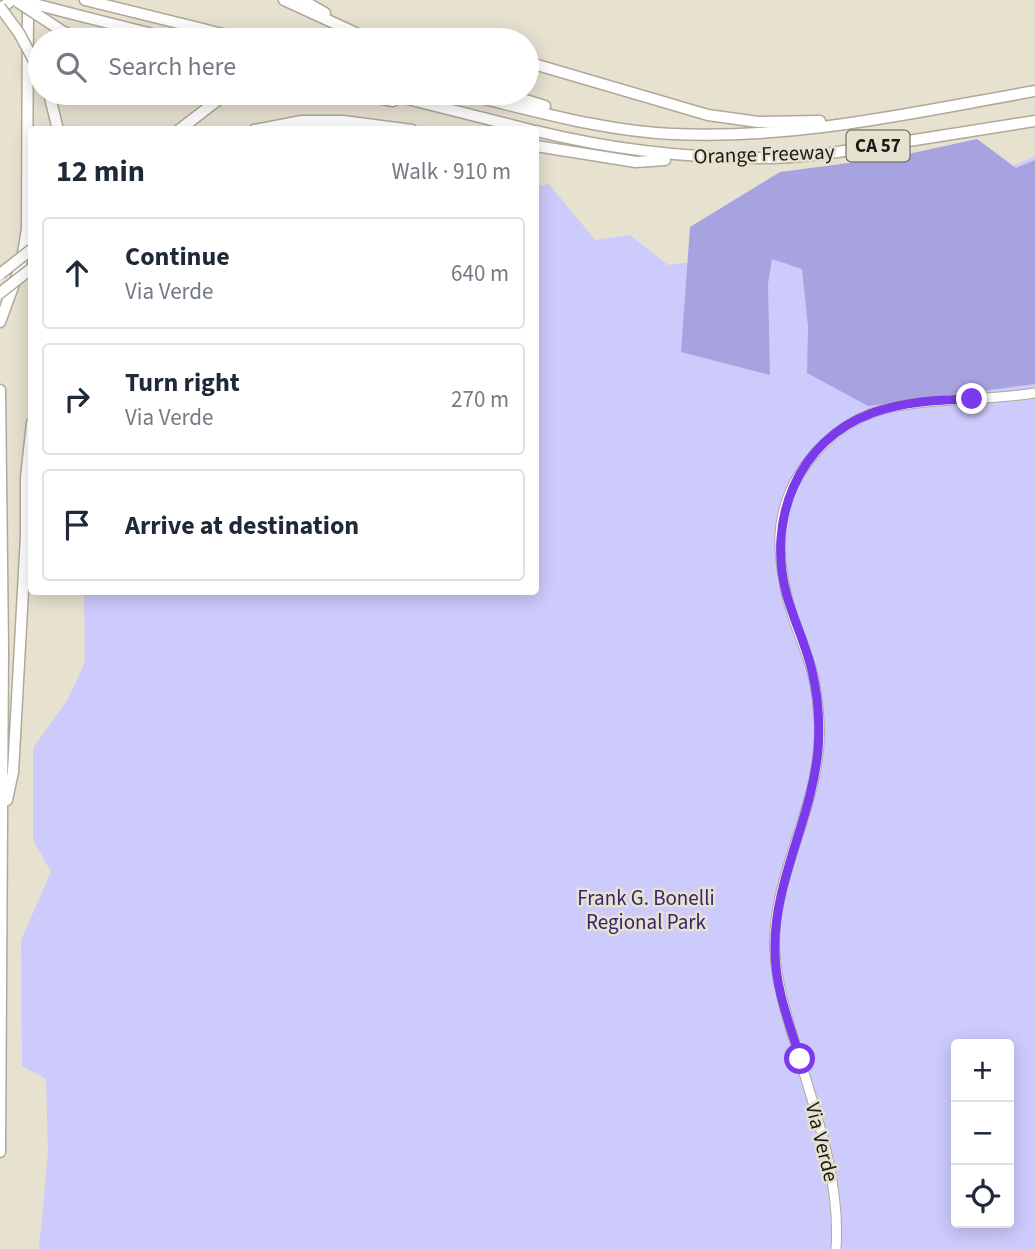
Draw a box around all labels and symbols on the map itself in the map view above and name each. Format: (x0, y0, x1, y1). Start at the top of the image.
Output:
road number: CA 57 (846, 130, 910, 162)
street label: Orange Freeway (693, 137, 835, 171)
route end (956, 383, 987, 414)
park label: Frank G. Bonelli Regional Park (577, 883, 715, 937)
route start (784, 1043, 815, 1074)
street label: Via Verde (798, 1099, 846, 1185)

